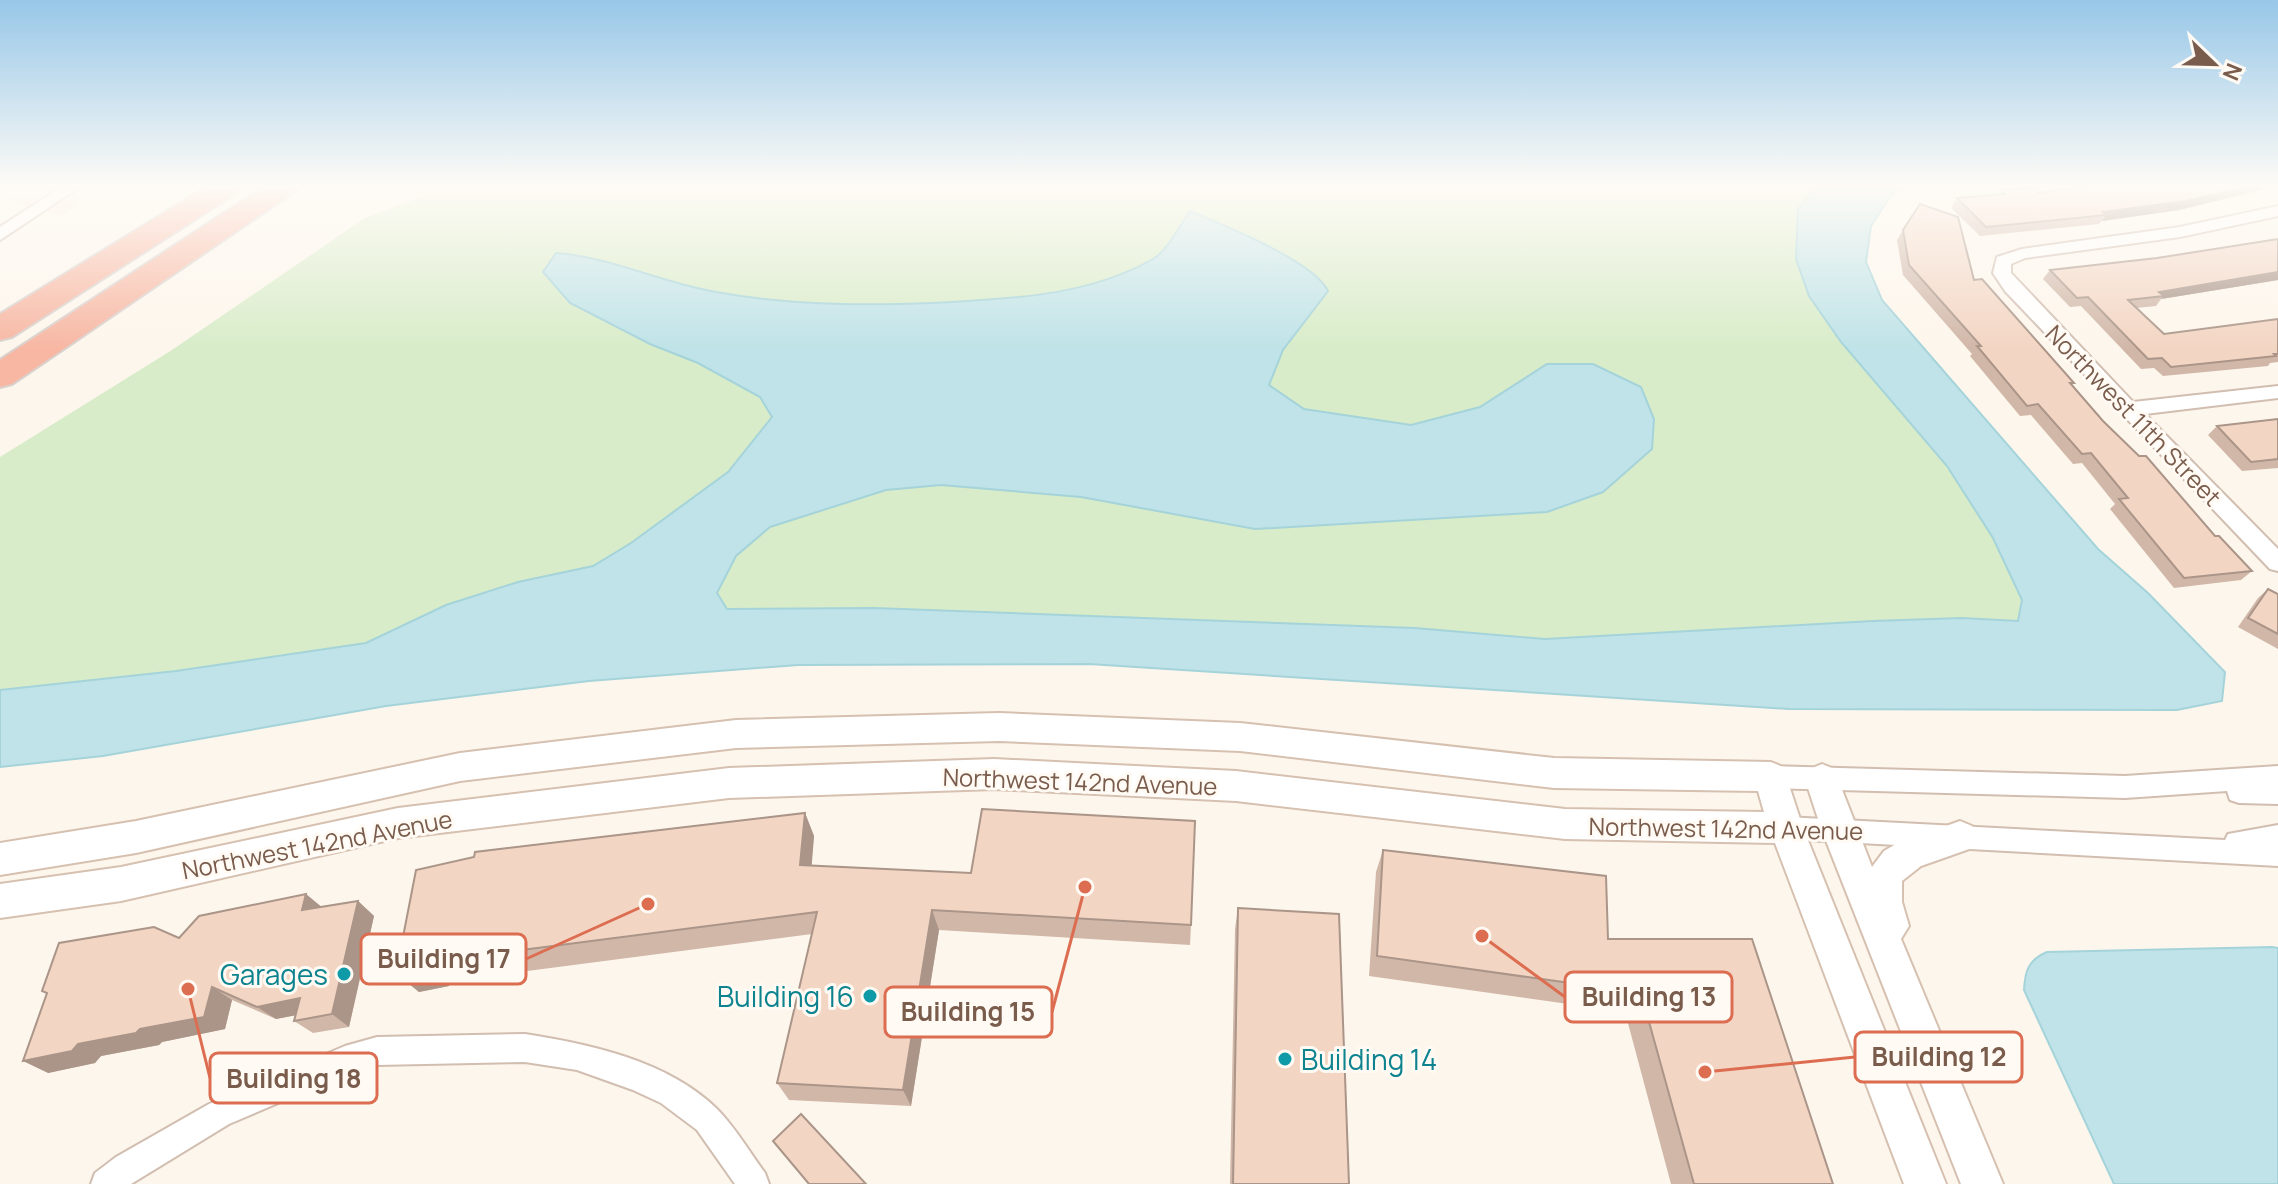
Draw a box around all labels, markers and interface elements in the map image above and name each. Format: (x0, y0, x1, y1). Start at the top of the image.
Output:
north arrow (2174, 24, 2254, 104)
text: N (2216, 59, 2249, 85)
street label: Northwest 11th Street (2039, 317, 2229, 513)
street label: Northwest 142nd Avenue (942, 760, 1218, 802)
street label: Northwest 142nd Avenue (179, 802, 455, 886)
street label: Northwest 142nd Avenue (1588, 809, 1864, 847)
callout: Building 17 (361, 934, 526, 984)
text: Building 17 (377, 940, 511, 976)
place label: Garages (220, 955, 328, 993)
marker: Garages (335, 965, 353, 983)
callout: Building 13 (1565, 972, 1732, 1022)
place label: Building 16 (717, 977, 854, 1015)
text: Building 13 (1582, 978, 1716, 1014)
marker: Building 16 (861, 987, 879, 1005)
callout: Building 15 (885, 987, 1052, 1037)
text: Building 15 (901, 993, 1035, 1029)
callout: Building 12 (1855, 1032, 2022, 1082)
text: Building 12 (1872, 1038, 2006, 1074)
place label: Building 14 (1301, 1040, 1437, 1078)
marker: Building 14 (1276, 1050, 1294, 1068)
callout: Building 18 (210, 1053, 377, 1103)
text: Building 18 (226, 1060, 362, 1096)

